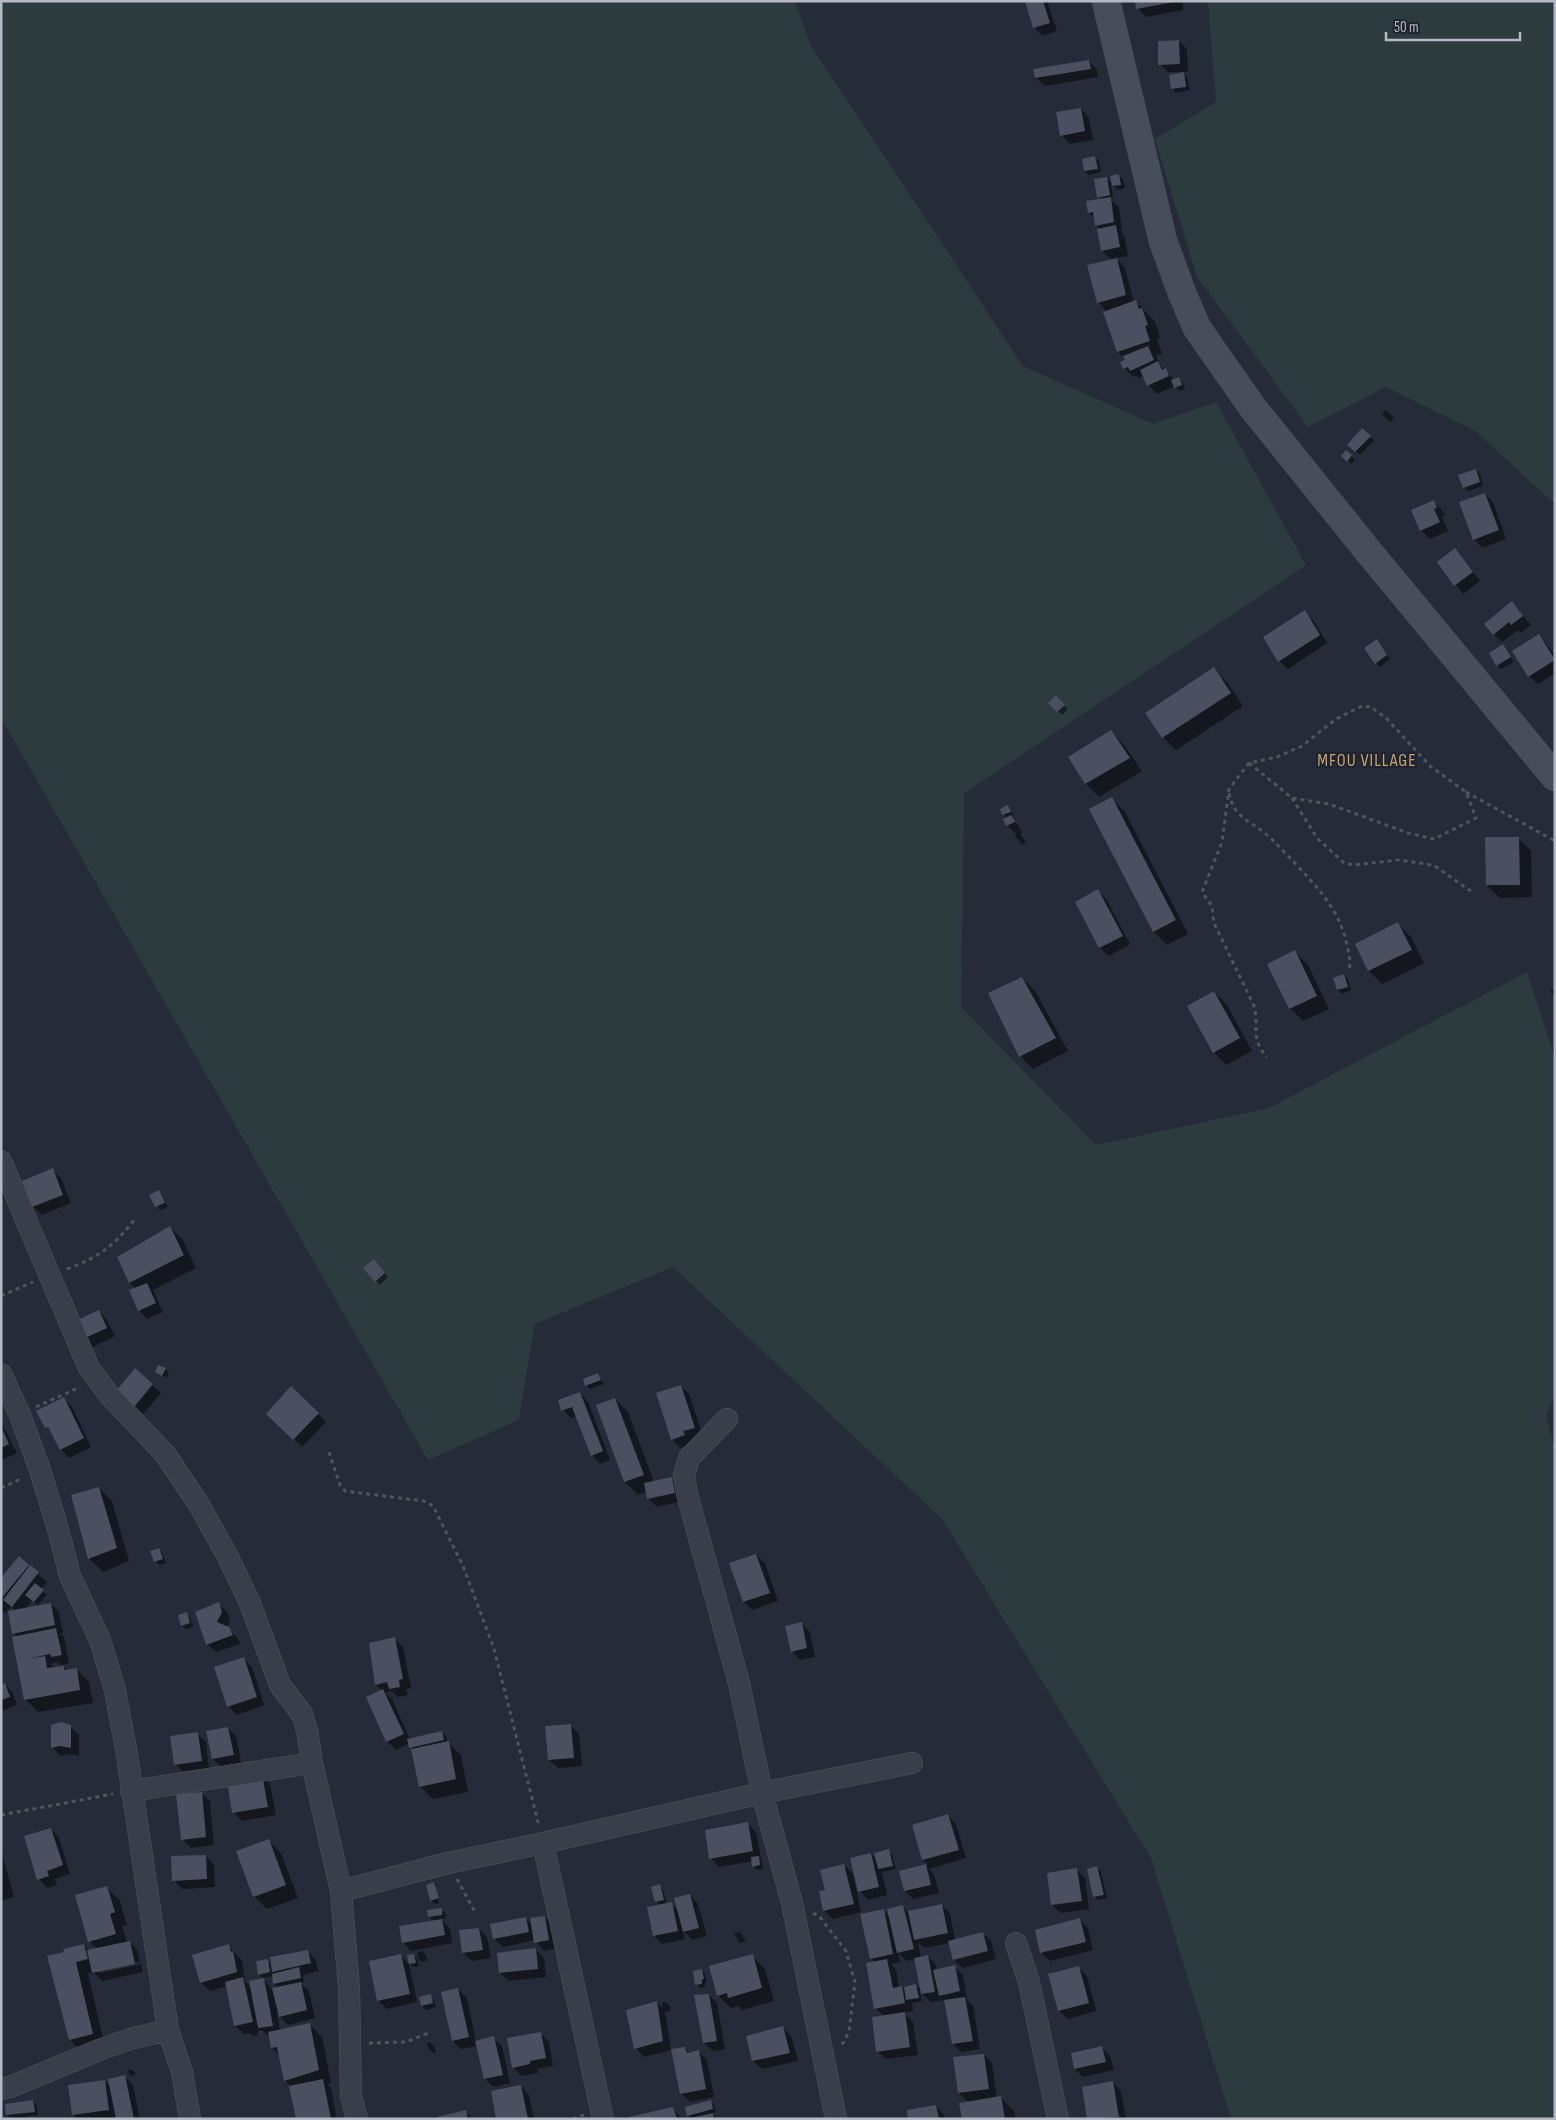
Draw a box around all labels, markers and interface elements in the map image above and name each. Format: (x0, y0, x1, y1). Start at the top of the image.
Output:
scale bar (1386, 10, 1520, 42)
text: 50 m (1394, 18, 1419, 37)
district label: MFOU VILLAGE (1317, 750, 1417, 771)

